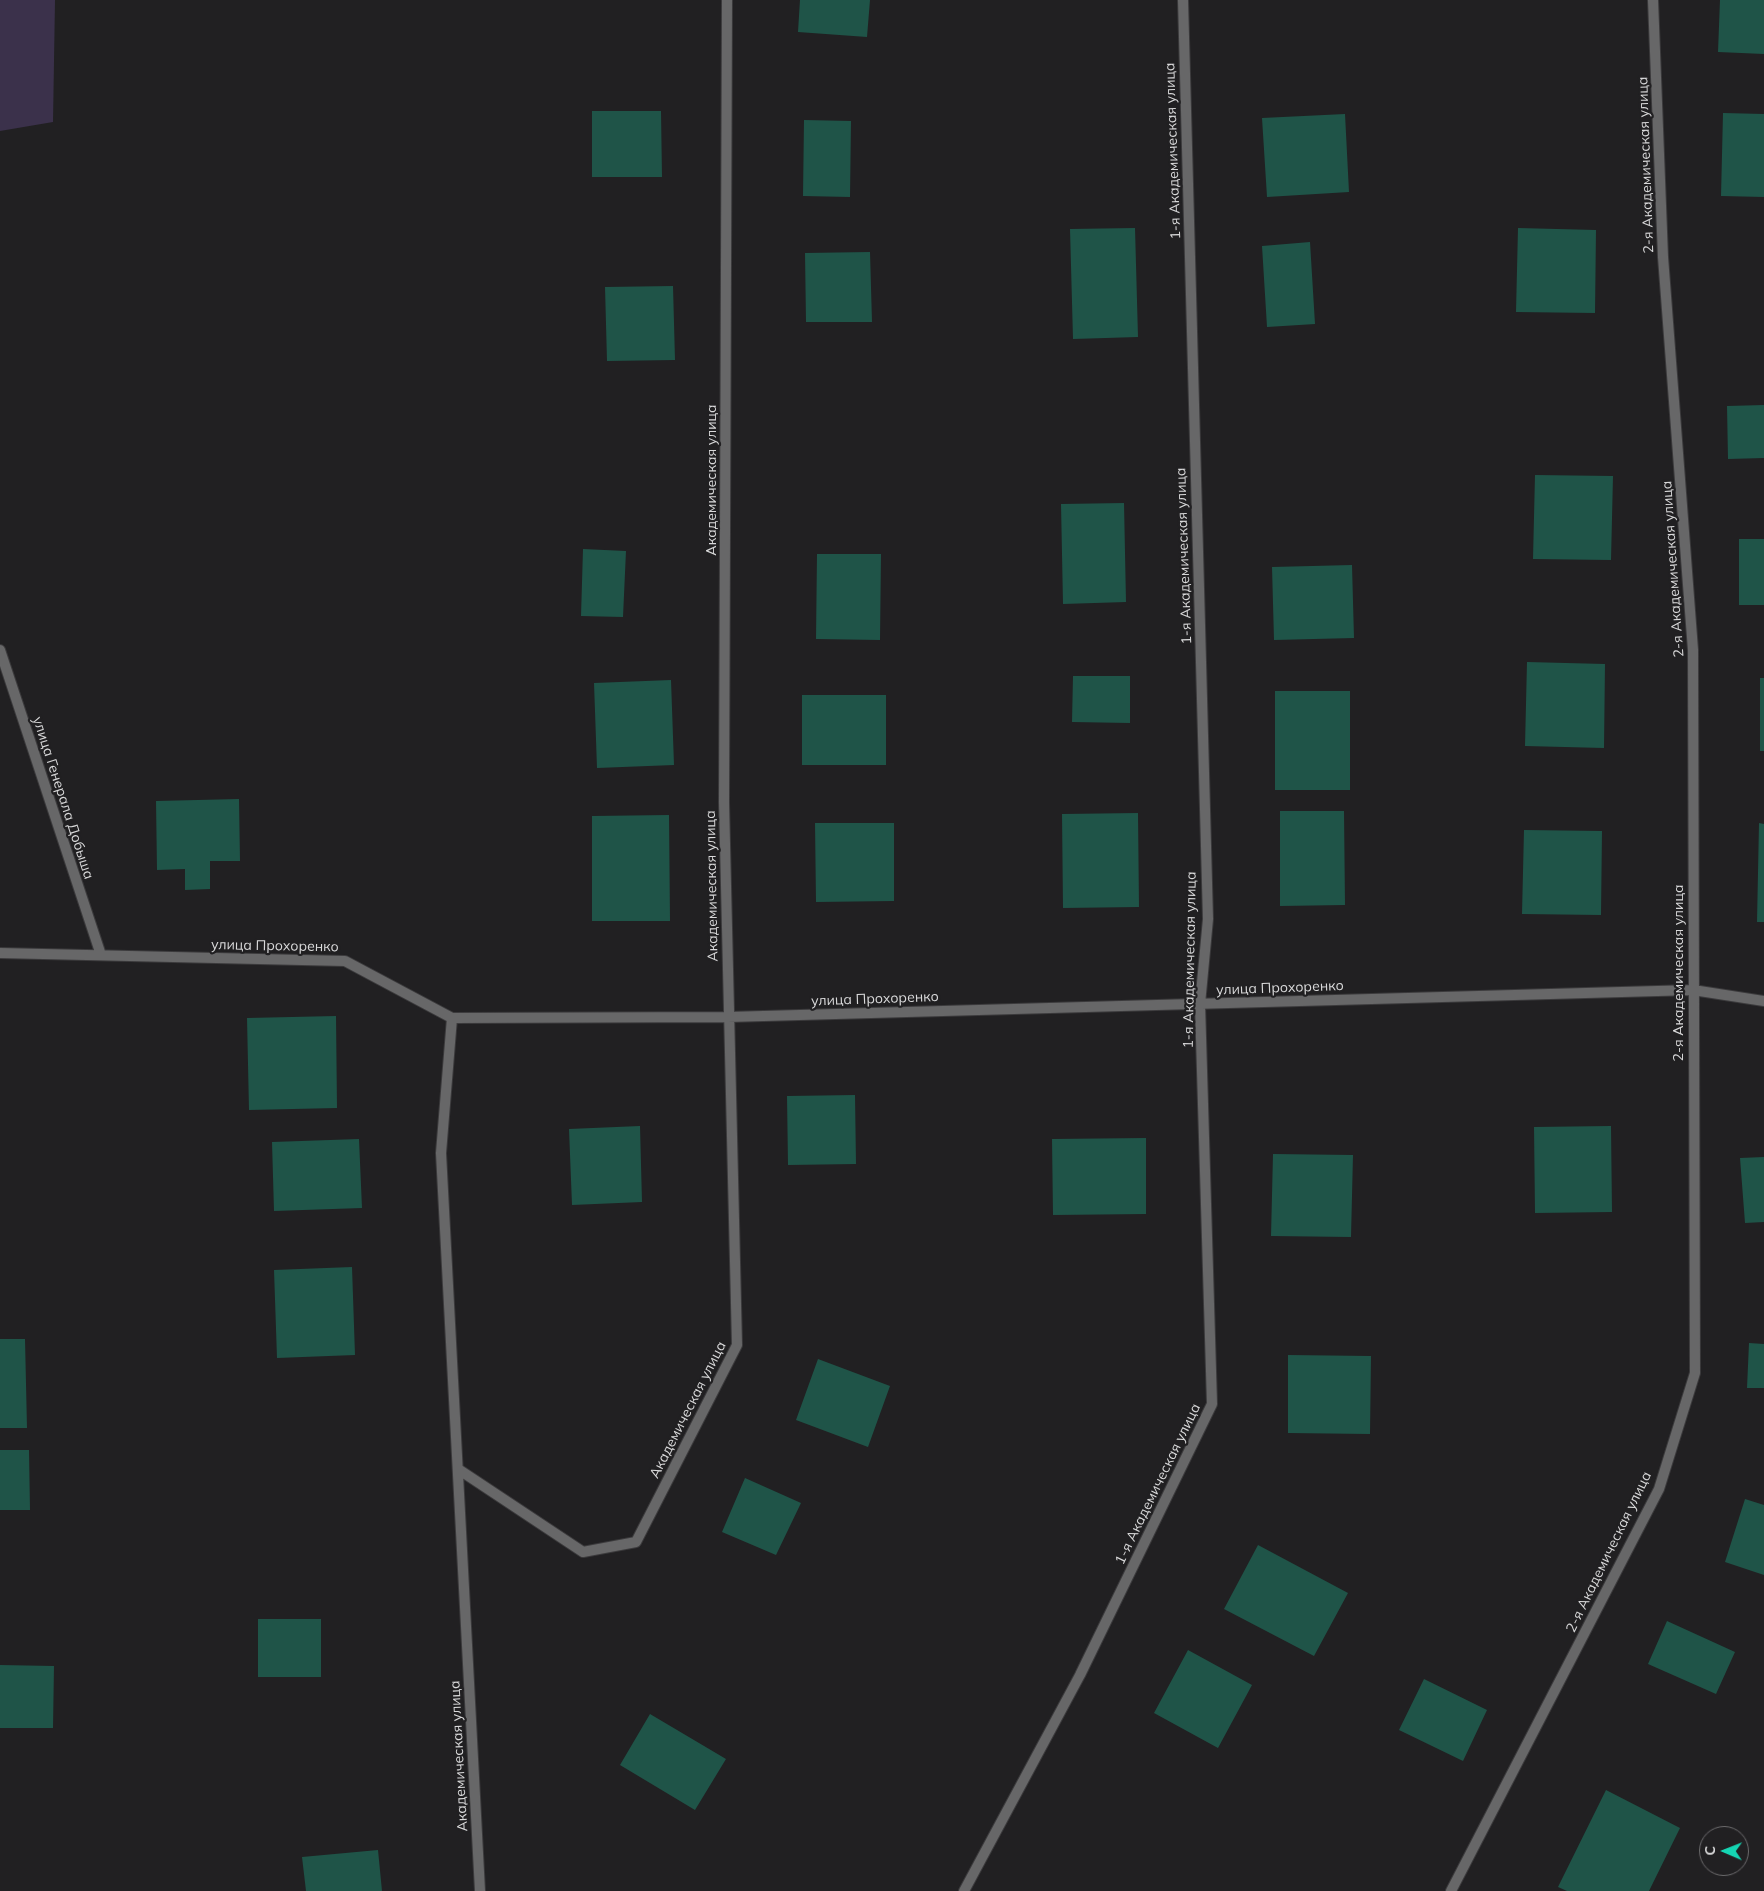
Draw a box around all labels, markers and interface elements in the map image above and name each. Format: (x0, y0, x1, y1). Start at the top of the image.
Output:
street label: 1-я Академическая улица (1162, 62, 1184, 240)
street label: 2-я Академическая улица (1635, 76, 1657, 254)
street label: Академическая улица (704, 404, 720, 556)
street label: 1-я Академическая улица (1173, 467, 1195, 645)
street label: 2-я Академическая улица (1658, 480, 1688, 658)
street label: улица Генерала Добыша (29, 715, 97, 881)
street label: Академическая улица (702, 810, 722, 962)
street label: 1-я Академическая улица (1180, 871, 1200, 1049)
street label: 2-я Академическая улица (1671, 884, 1687, 1062)
street label: улица Прохоренко (211, 936, 339, 956)
street label: улица Прохоренко (1216, 977, 1344, 999)
street label: улица Прохоренко (811, 988, 939, 1010)
street label: Академическая улица (646, 1339, 730, 1481)
street label: 1-я Академическая улица (1112, 1401, 1204, 1567)
street label: 2-я Академическая улица (1563, 1469, 1655, 1635)
street label: Академическая улица (447, 1680, 471, 1832)
north arrow (1699, 1826, 1749, 1876)
text: С (1701, 1846, 1719, 1856)

